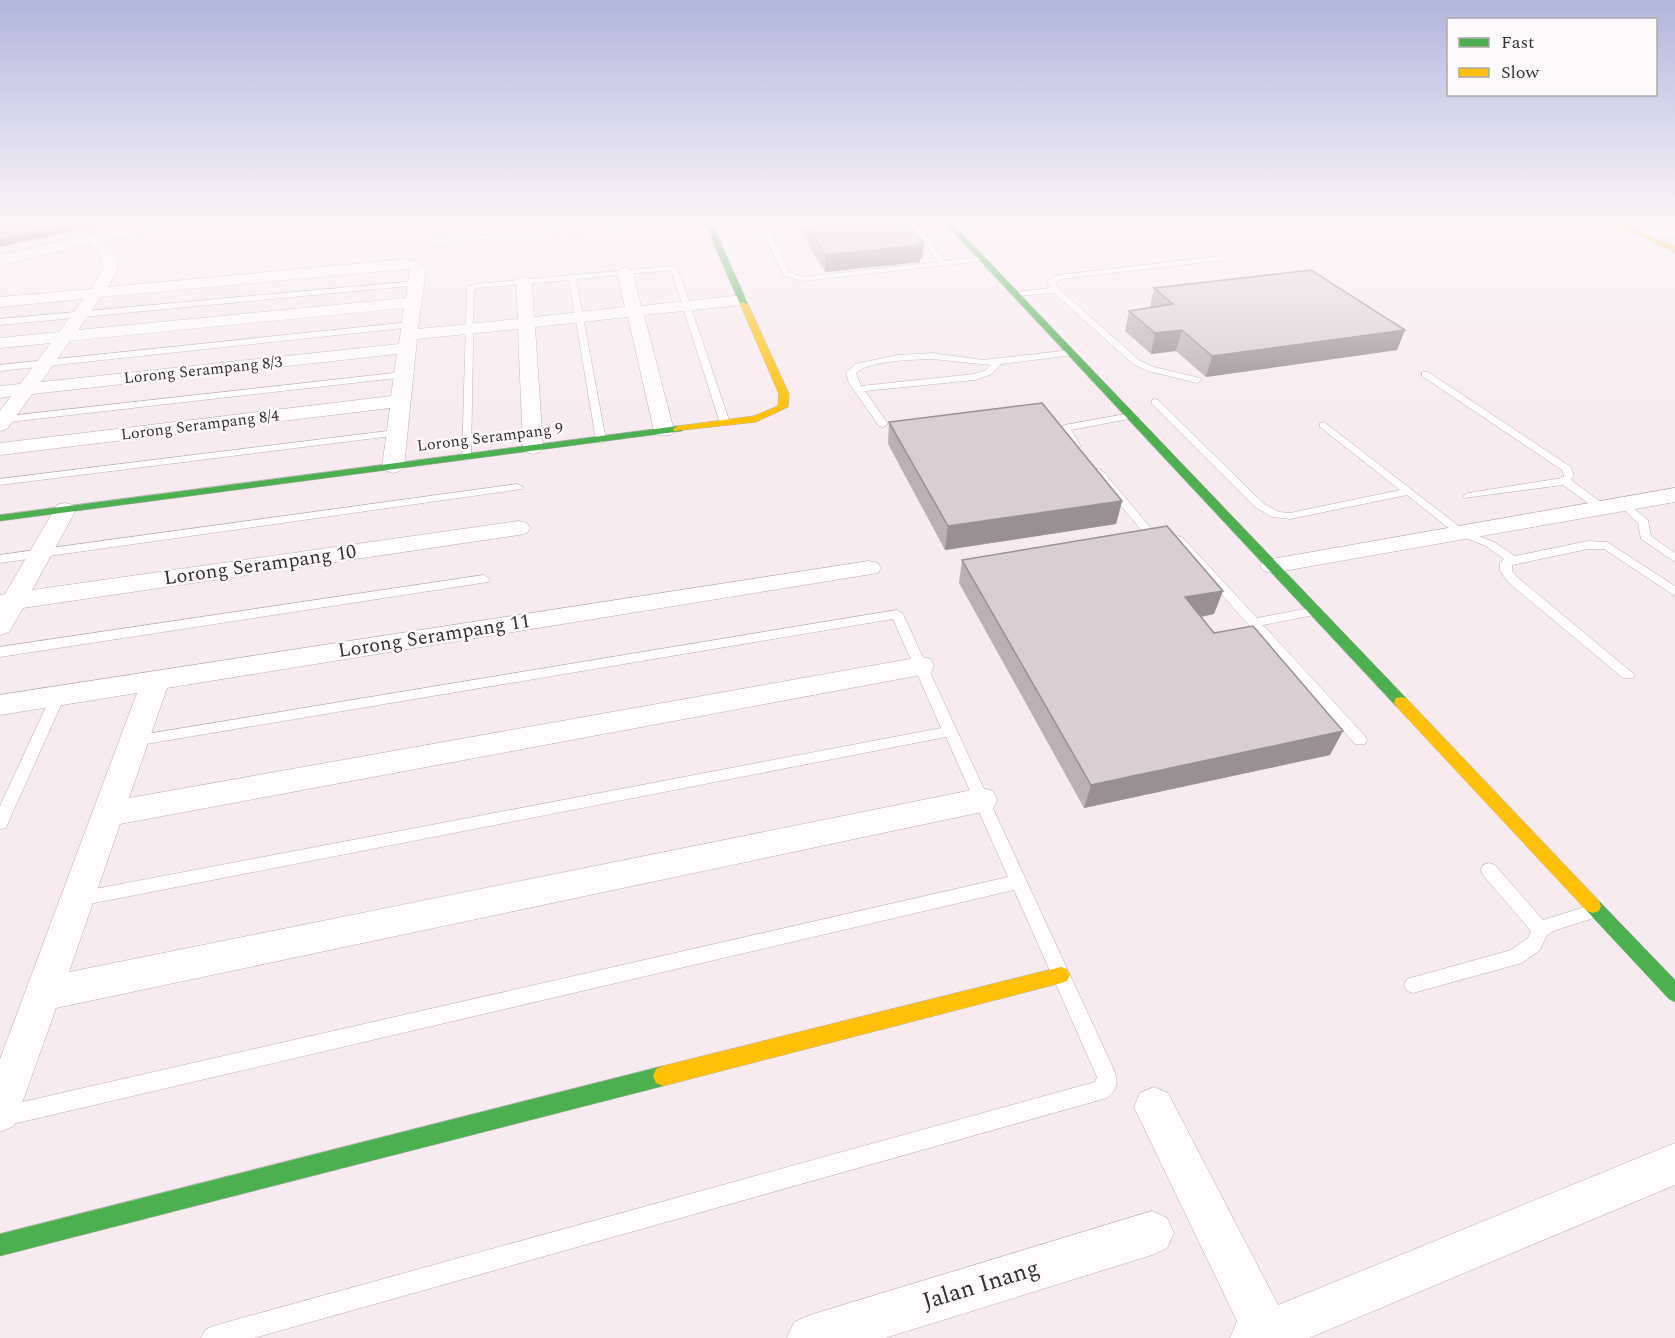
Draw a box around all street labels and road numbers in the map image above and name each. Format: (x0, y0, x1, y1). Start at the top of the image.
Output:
street label: Lorong Serampang 8/3 (123, 350, 283, 390)
street label: Lorong Serampang 8/4 (119, 403, 281, 447)
street label: Lorong Serampang 9 (415, 416, 565, 458)
street label: Lorong Serampang 10 (162, 537, 358, 593)
street label: Lorong Serampang 11 (336, 606, 532, 666)
street label: Jalan Inang (918, 1250, 1044, 1320)

